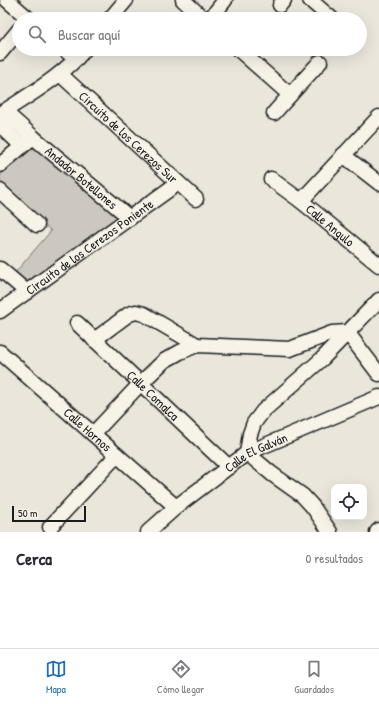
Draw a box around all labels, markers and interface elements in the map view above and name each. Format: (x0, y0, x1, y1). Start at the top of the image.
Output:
search box (12, 12, 367, 56)
icon: search (26, 23, 48, 45)
text: Buscar aquí (58, 24, 121, 45)
street label: Circuito de los Cerezos Sur (75, 87, 182, 187)
street label: Andador Botellones (41, 142, 121, 213)
street label: Circuito de los Cerezos Poniente (22, 195, 157, 299)
street label: Calle Angulo (302, 200, 358, 250)
street label: Calle Comalca (123, 366, 183, 424)
street label: Calle Hornos (60, 403, 116, 455)
street label: Calle El Galván (221, 428, 290, 476)
map controls (331, 484, 367, 520)
button: locate (331, 484, 367, 520)
scale bar (12, 504, 86, 523)
text: 50 m (18, 506, 38, 520)
text: Cerca (16, 547, 52, 570)
text: 0 resultados (305, 549, 363, 567)
tab: Mapa (45, 658, 67, 696)
tab: Cómo llegar (157, 658, 204, 696)
tab: Guardados (294, 658, 334, 696)

